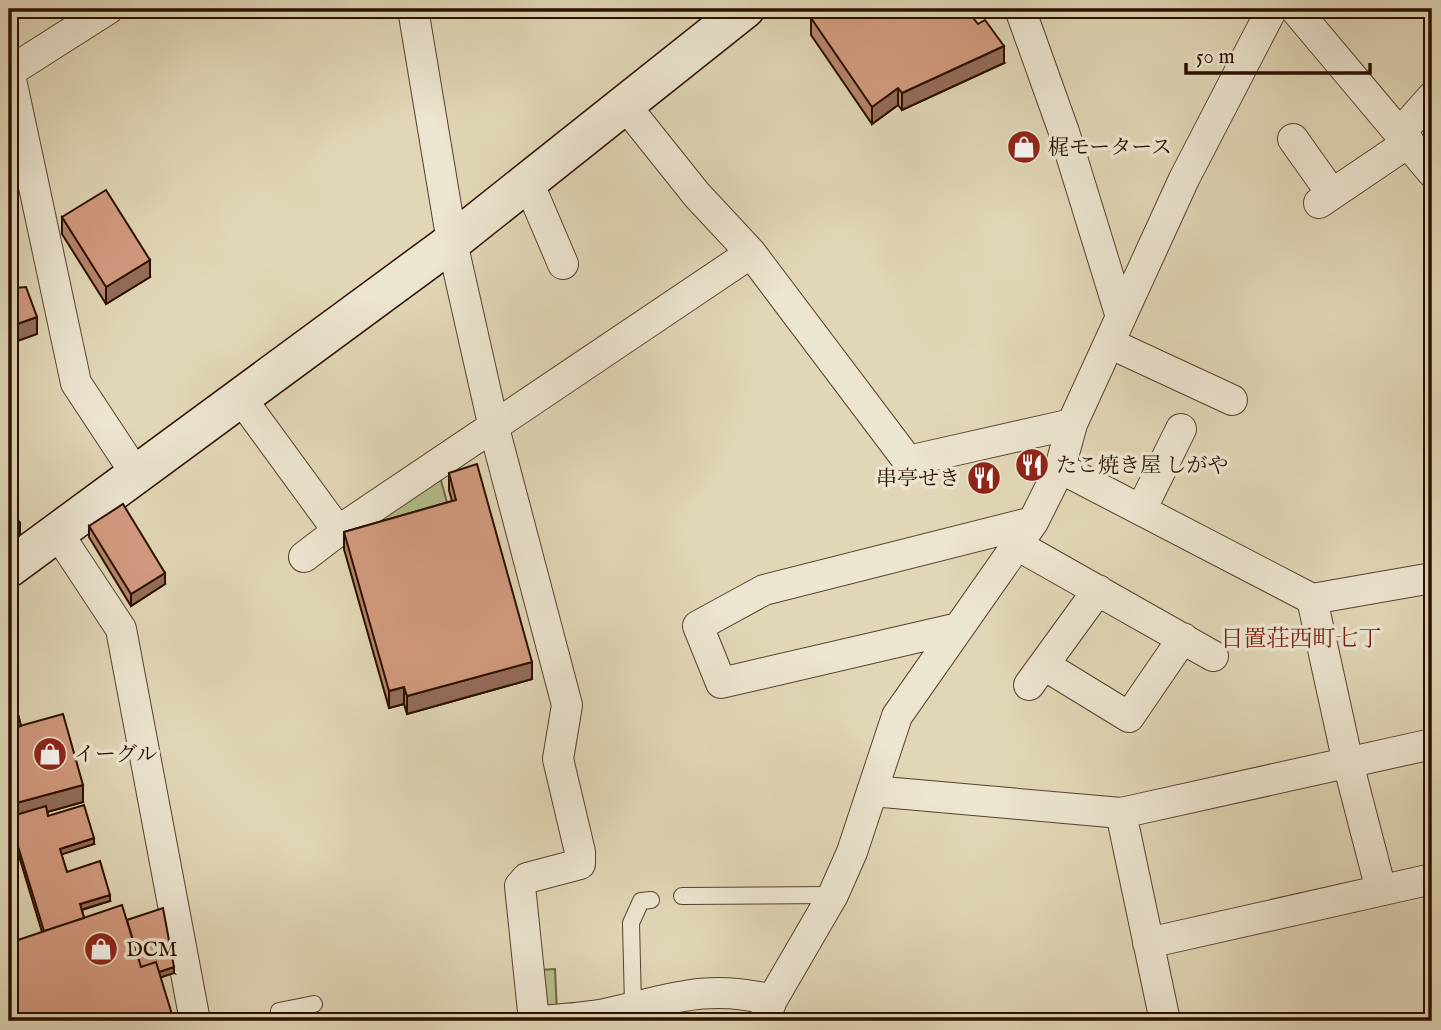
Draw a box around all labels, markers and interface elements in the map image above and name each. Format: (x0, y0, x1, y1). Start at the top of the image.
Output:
scale bar (1186, 32, 1369, 76)
text: 50 m (1196, 44, 1235, 71)
shop icon: 梶モータース (1005, 128, 1043, 166)
place label: 梶モータース (1048, 135, 1172, 162)
restaurant icon: たこ焼き屋 しがや (1013, 446, 1051, 484)
place label: たこ焼き屋 しがや (1056, 453, 1229, 480)
restaurant icon: 串亭せき (965, 459, 1003, 497)
place label: 串亭せき (876, 466, 960, 493)
district label: 日置荘西町七丁 (1221, 625, 1382, 654)
shop icon: イーグル (31, 735, 69, 773)
place label: イーグル (74, 742, 157, 769)
shop icon: DCM (82, 930, 120, 968)
place label: DCM (126, 937, 178, 964)

